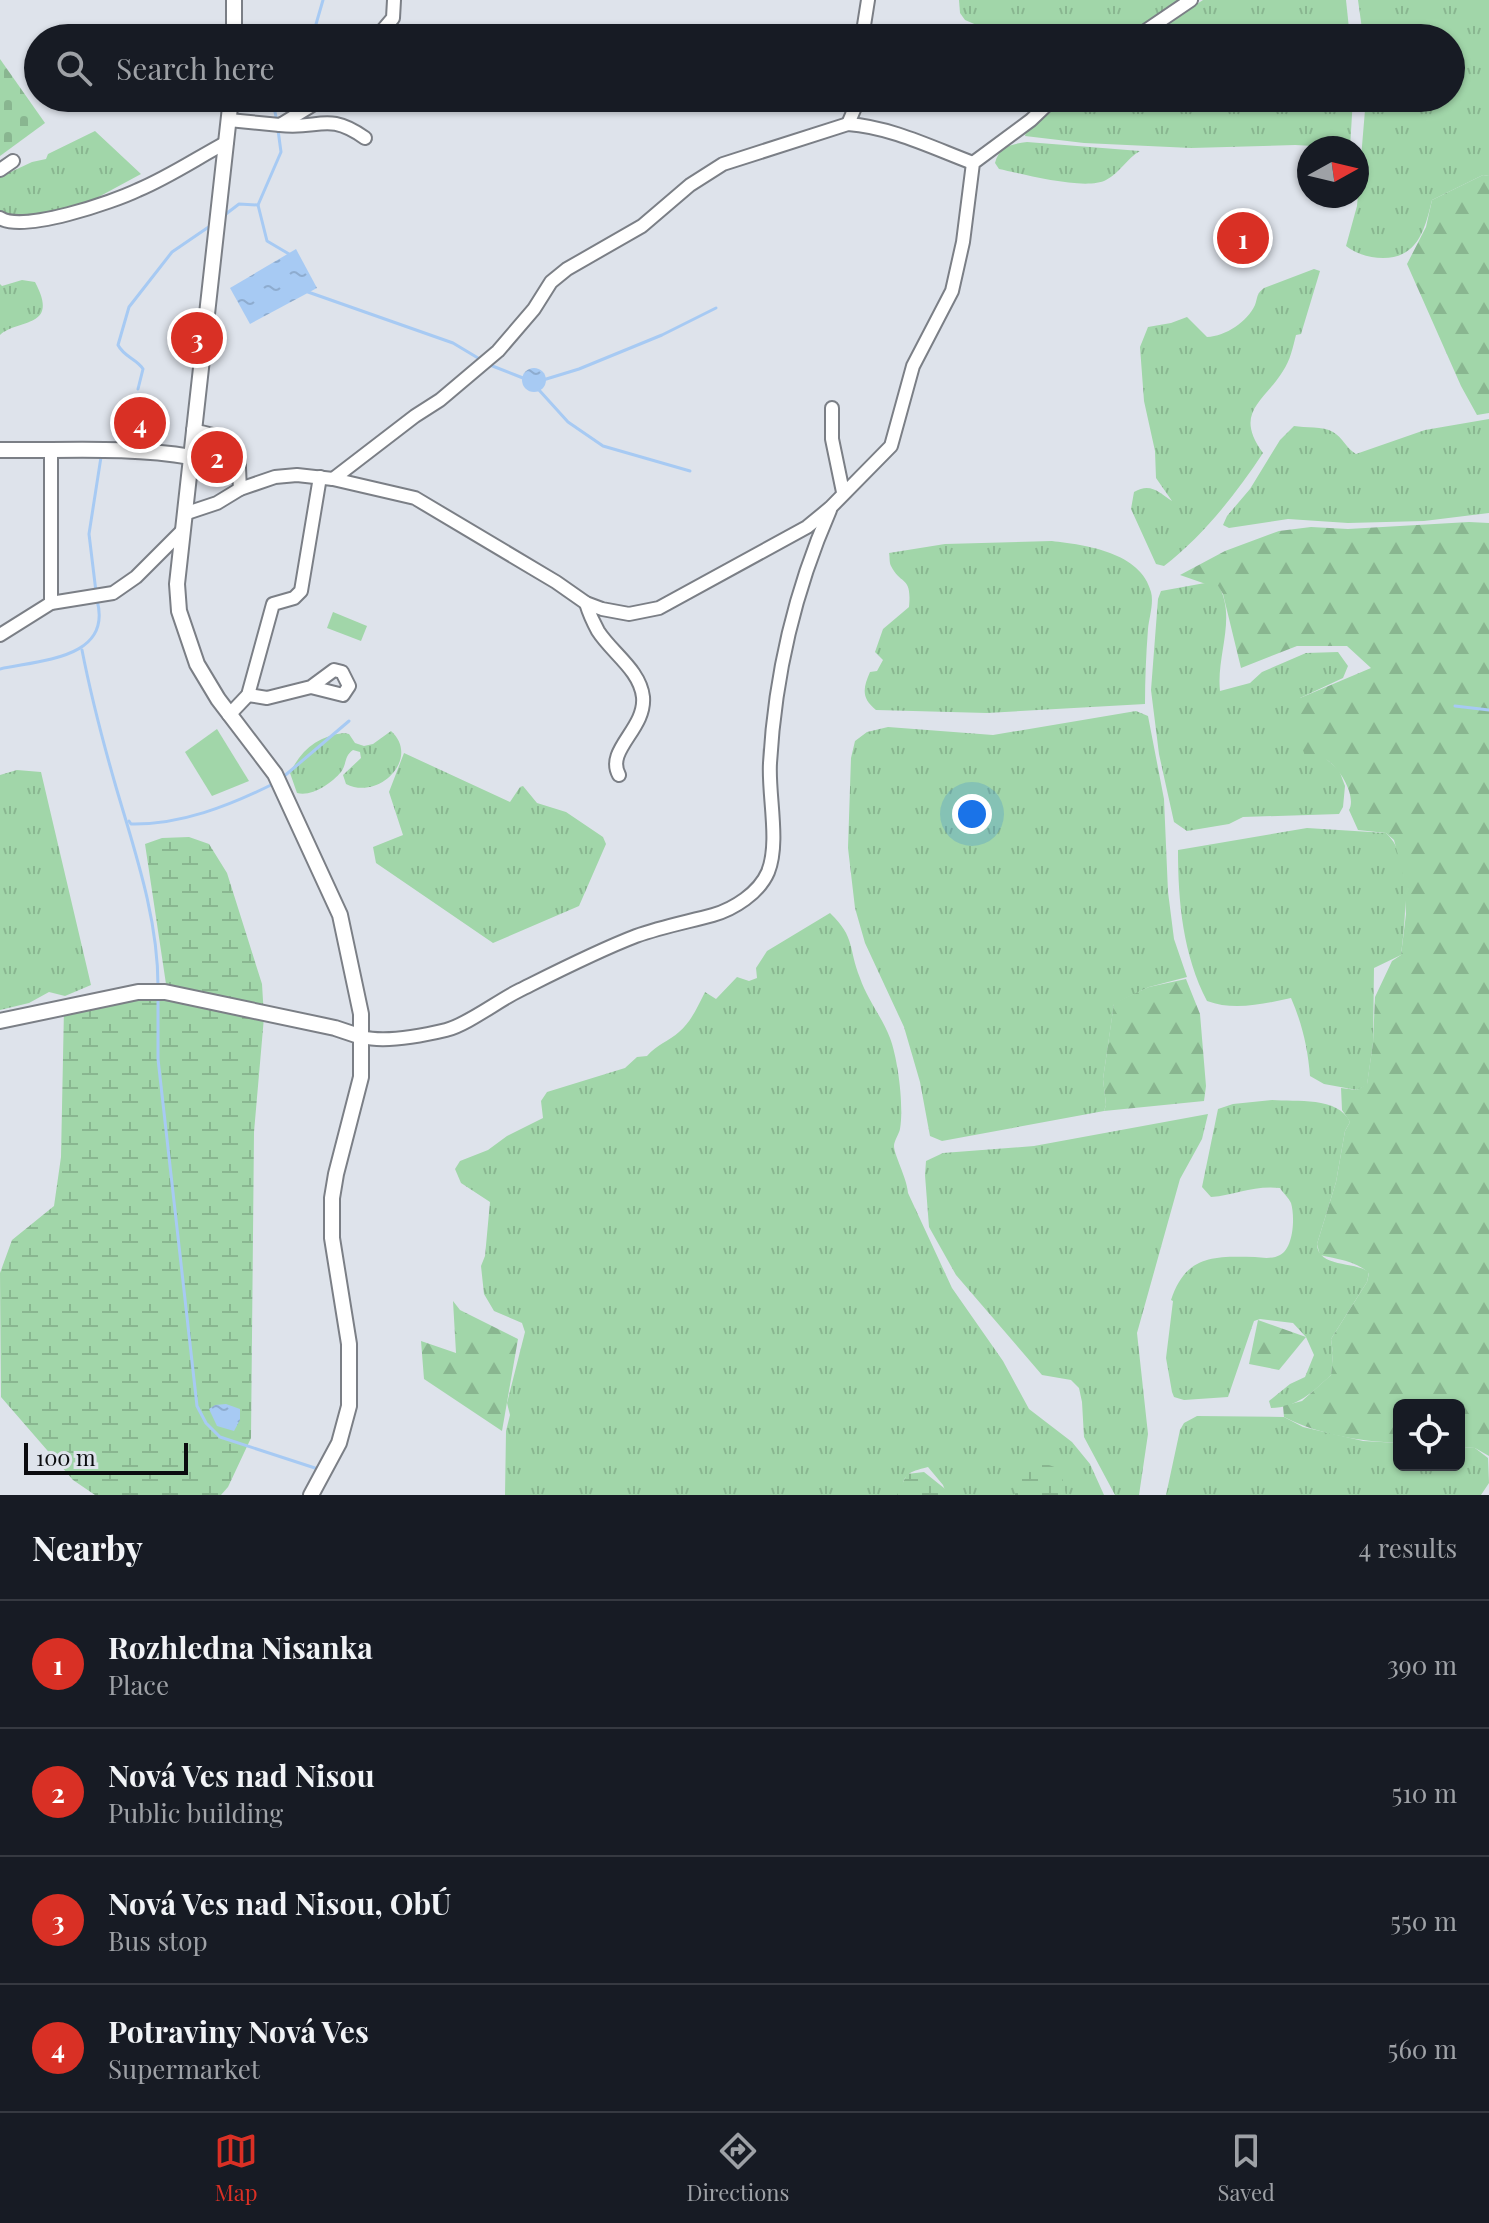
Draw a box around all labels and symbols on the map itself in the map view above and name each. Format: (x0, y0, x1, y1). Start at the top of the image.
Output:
north arrow (1297, 136, 1369, 208)
pin: 1 (1217, 208, 1269, 268)
pin: 3 (171, 308, 223, 368)
pin: 4 (114, 393, 166, 453)
pin: 2 (191, 427, 243, 487)
your location (952, 794, 992, 834)
scale bar (24, 1439, 188, 1475)

